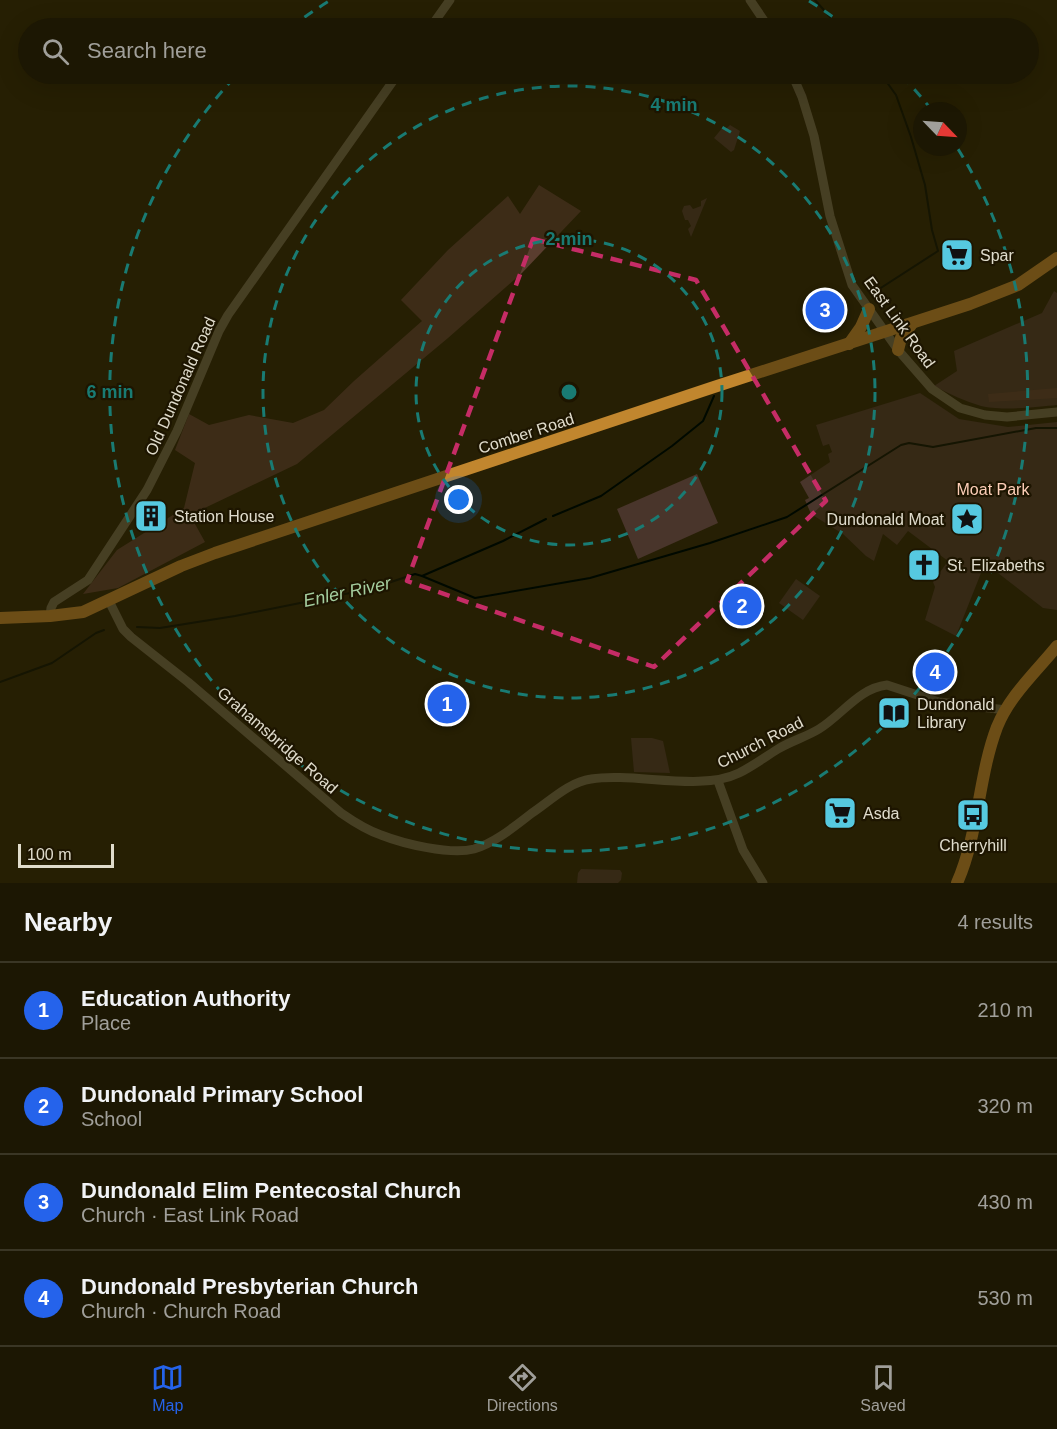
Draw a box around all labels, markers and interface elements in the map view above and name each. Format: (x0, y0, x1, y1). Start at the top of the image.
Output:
search box (18, 18, 1039, 84)
icon: search (39, 35, 72, 68)
text: Search here (87, 38, 207, 63)
text: 4 min (650, 95, 698, 115)
north arrow (913, 102, 967, 156)
text: 2 min (545, 229, 593, 249)
supermarket icon: Spar (939, 237, 975, 273)
place label: Spar (980, 247, 1014, 264)
street label: East Link Road (861, 273, 938, 371)
pin: 3 (806, 288, 844, 332)
street label: Old Dundonald Road (142, 314, 219, 458)
text: 6 min (86, 382, 134, 402)
centre of rings (559, 382, 579, 402)
street label: Comber Road (476, 410, 576, 457)
park label: Moat Park (957, 481, 1030, 498)
your location (444, 485, 473, 514)
building icon: Station House (133, 498, 169, 534)
place icon: Dundonald Moat (949, 501, 985, 537)
place label: Station House (174, 508, 275, 525)
place label: Dundonald Moat (827, 511, 945, 528)
church icon: St. Elizabeths (906, 547, 942, 583)
place label: St. Elizabeths (947, 557, 1045, 574)
water label: Enler River (301, 573, 394, 611)
pin: 2 (722, 584, 762, 628)
pin: 4 (916, 650, 954, 694)
pin: 1 (428, 682, 466, 726)
street label: Grahamsbridge Road (214, 684, 341, 797)
library icon: Dundonald Library (876, 695, 912, 731)
place label: Dundonald Library (917, 696, 994, 731)
street label: Church Road (714, 713, 806, 771)
supermarket icon: Asda (822, 795, 858, 831)
bus stop icon: Cherryhill (955, 797, 991, 833)
place label: Asda (863, 805, 900, 822)
place label: Cherryhill (939, 837, 1007, 854)
scale bar (18, 841, 114, 868)
text: 100 m (27, 846, 71, 863)
text: Nearby (24, 907, 112, 937)
text: 4 results (957, 911, 1033, 933)
text: Education Authority (81, 986, 290, 1011)
text: 1 (38, 999, 49, 1021)
text: 210 m (977, 999, 1033, 1021)
text: Place (81, 1012, 131, 1034)
text: Dundonald Primary School (81, 1082, 363, 1107)
text: 2 (38, 1095, 49, 1117)
text: 320 m (977, 1095, 1033, 1117)
text: School (81, 1108, 142, 1130)
text: Dundonald Elim Pentecostal Church (81, 1178, 461, 1203)
text: 3 (38, 1191, 49, 1213)
text: 430 m (977, 1191, 1033, 1213)
text: Church · East Link Road (81, 1204, 299, 1226)
text: Dundonald Presbyterian Church (81, 1274, 418, 1299)
text: 4 (38, 1287, 49, 1309)
text: 530 m (977, 1287, 1033, 1309)
text: Church · Church Road (81, 1300, 281, 1322)
tab: Map (151, 1361, 184, 1415)
tab: Directions (487, 1361, 558, 1415)
tab: Saved (860, 1361, 906, 1415)

